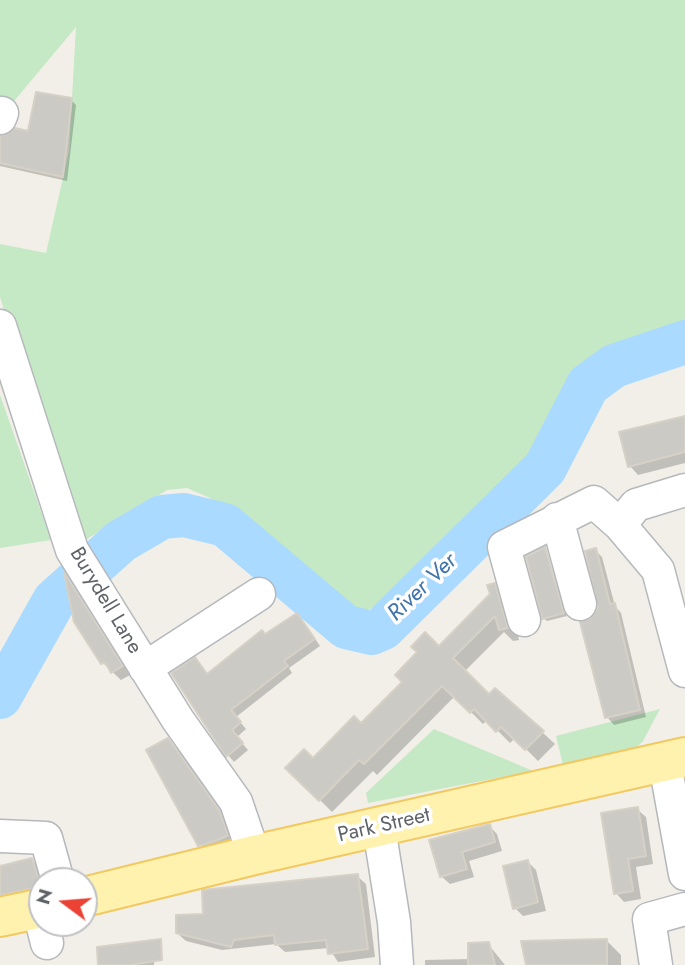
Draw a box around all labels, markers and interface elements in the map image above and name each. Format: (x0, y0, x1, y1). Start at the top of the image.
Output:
street label: Burydell Lane (63, 543, 147, 659)
water label: River Ver (383, 548, 463, 628)
street label: Park Street (335, 803, 433, 849)
north arrow (28, 867, 98, 937)
text: N (29, 886, 59, 908)

